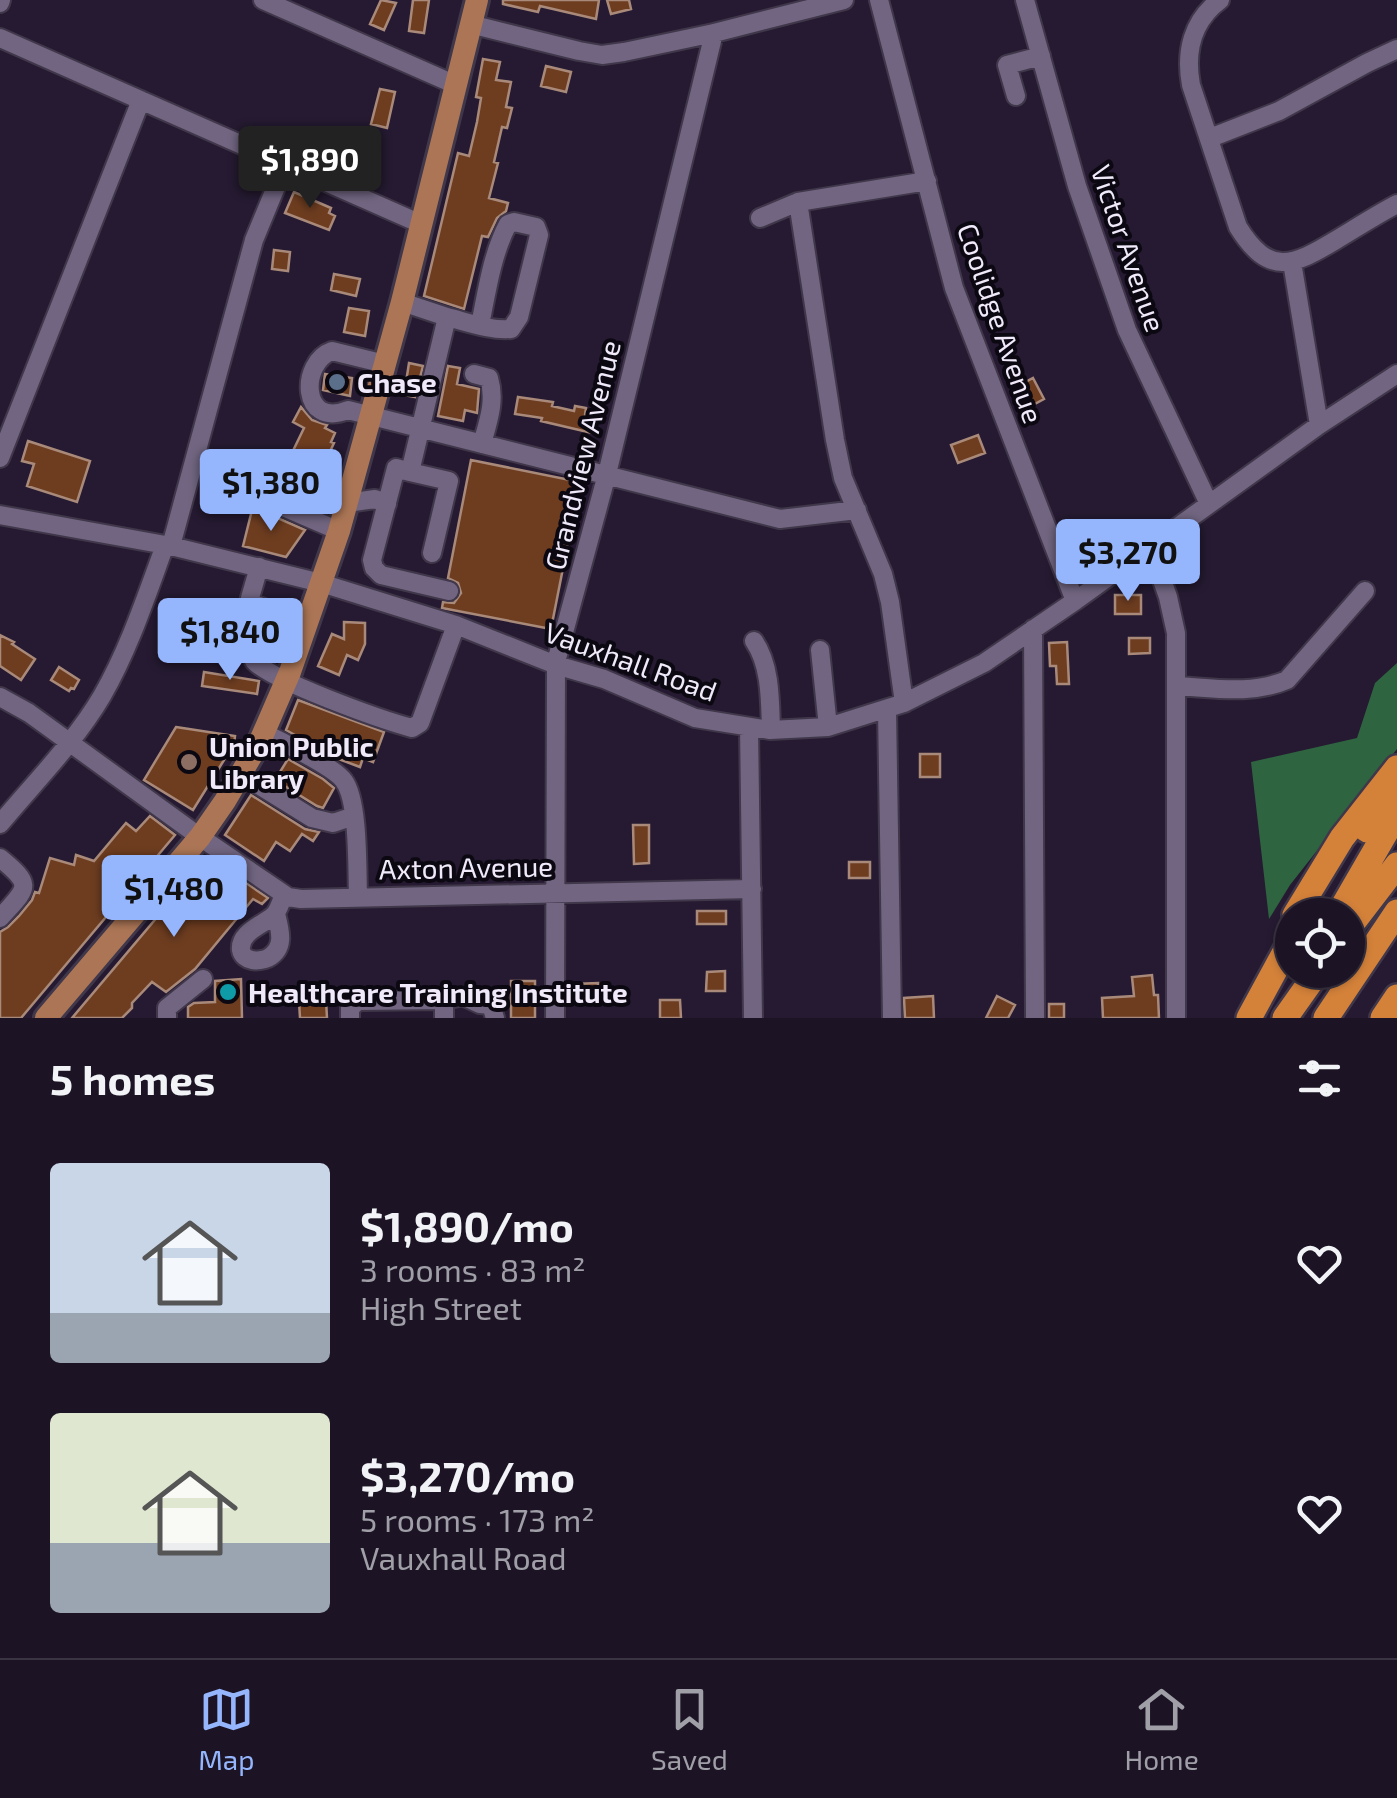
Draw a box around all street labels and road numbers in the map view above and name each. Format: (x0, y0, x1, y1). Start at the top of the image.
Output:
street label: Victor Avenue (1085, 160, 1173, 336)
street label: Coolidge Avenue (951, 219, 1051, 427)
street label: Grandview Avenue (537, 337, 627, 573)
street label: Vauxhall Road (540, 614, 722, 708)
street label: Axton Avenue (378, 848, 554, 886)

